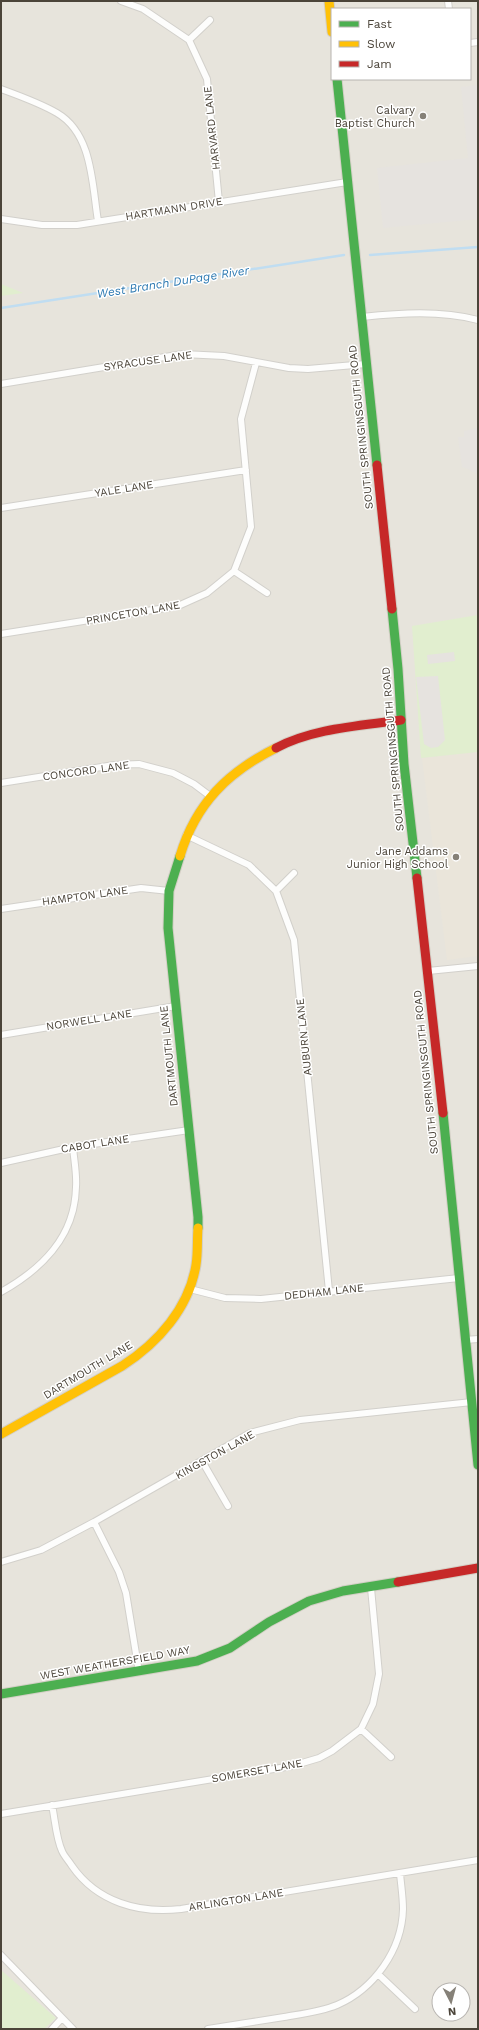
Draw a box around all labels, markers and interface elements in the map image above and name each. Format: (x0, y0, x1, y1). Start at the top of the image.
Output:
legend (331, 8, 471, 80)
text: Fast (367, 17, 392, 31)
text: Slow (367, 37, 395, 51)
text: Jam (367, 57, 392, 71)
street label: HARVARD LANE (201, 85, 223, 171)
place label: Calvary Baptist Church (335, 104, 415, 130)
marker: Calvary Baptist Church (418, 111, 428, 121)
street label: HARTMANN DRIVE (124, 195, 224, 223)
water label: West Branch DuPage River (96, 263, 251, 301)
street label: SOUTH SPRINGINSGUTH ROAD (346, 344, 376, 510)
street label: SYRACUSE LANE (103, 348, 193, 374)
street label: YALE LANE (94, 478, 154, 500)
street label: PRINCETON LANE (85, 598, 181, 628)
street label: SOUTH SPRINGINSGUTH ROAD (379, 666, 407, 832)
street label: CONCORD LANE (42, 758, 130, 784)
place label: Jane Addams Junior High School (347, 845, 449, 871)
marker: Jane Addams Junior High School (451, 852, 461, 862)
street label: HAMPTON LANE (41, 884, 129, 908)
street label: SOUTH SPRINGINSGUTH ROAD (411, 989, 441, 1155)
street label: AUBURN LANE (293, 998, 315, 1076)
street label: DARTMOUTH LANE (157, 1005, 181, 1107)
street label: NORWELL LANE (45, 1007, 133, 1033)
street label: CABOT LANE (60, 1132, 130, 1156)
street label: DEDHAM LANE (283, 1281, 365, 1303)
street label: DARTMOUTH LANE (41, 1338, 135, 1402)
street label: KINGSTON LANE (173, 1428, 257, 1482)
street label: WEST WEATHERSFIELD WAY (39, 1643, 192, 1683)
street label: SOMERSET LANE (211, 1757, 303, 1785)
street label: ARLINGTON LANE (188, 1886, 284, 1914)
north arrow (431, 1982, 471, 2022)
text: N (447, 2005, 457, 2018)

